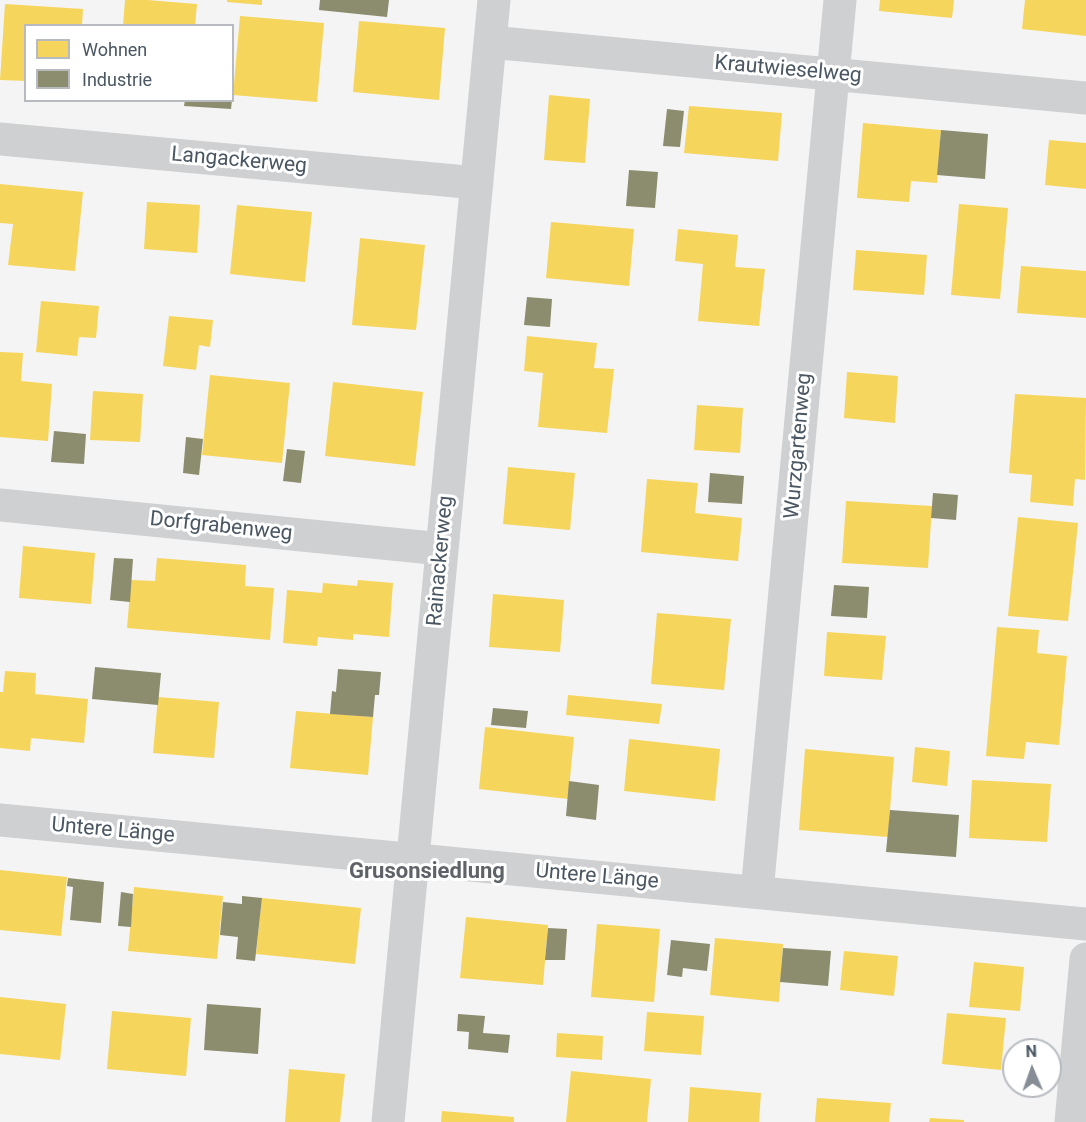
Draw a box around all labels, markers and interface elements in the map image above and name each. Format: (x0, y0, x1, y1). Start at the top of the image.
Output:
legend (24, 24, 234, 102)
text: Wohnen (82, 39, 147, 60)
street label: Krautwieselweg (713, 51, 863, 89)
text: Industrie (82, 69, 152, 90)
street label: Langackerweg (170, 143, 308, 179)
street label: Wurzgartenweg (780, 372, 818, 520)
street label: Rainackerweg (423, 495, 459, 627)
street label: Dorfgrabenweg (148, 507, 294, 547)
street label: Untere Länge (50, 813, 176, 849)
district label: Grusonsiedlung (349, 859, 505, 885)
street label: Untere Länge (534, 859, 660, 895)
north arrow (1002, 1038, 1062, 1098)
text: N (1025, 1042, 1037, 1061)

